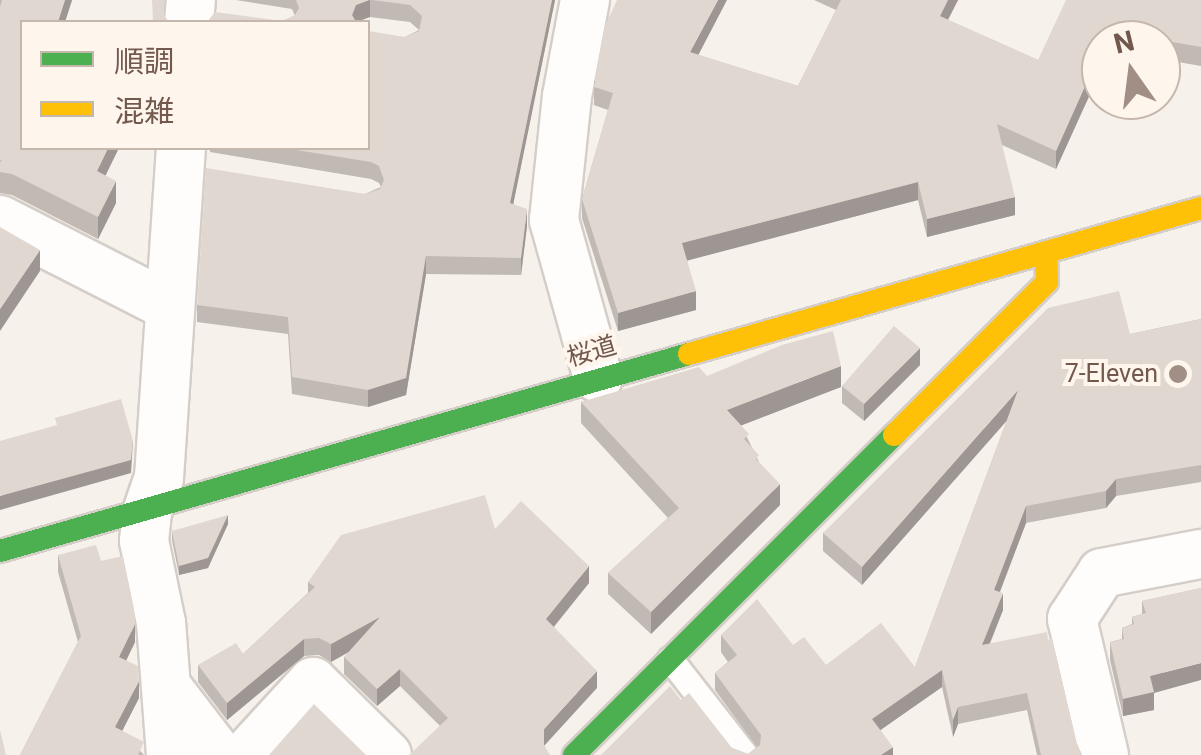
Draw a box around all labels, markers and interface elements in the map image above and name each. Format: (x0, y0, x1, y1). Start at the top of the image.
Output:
legend (20, 20, 370, 150)
north arrow (1081, 20, 1181, 120)
text: N (1111, 24, 1138, 61)
text: 順調 (114, 44, 174, 79)
text: 混雑 (114, 94, 174, 129)
street label: 桜道 (564, 331, 620, 373)
place label: 7-Eleven (1065, 359, 1158, 389)
marker: 7-Eleven (1167, 363, 1189, 385)

